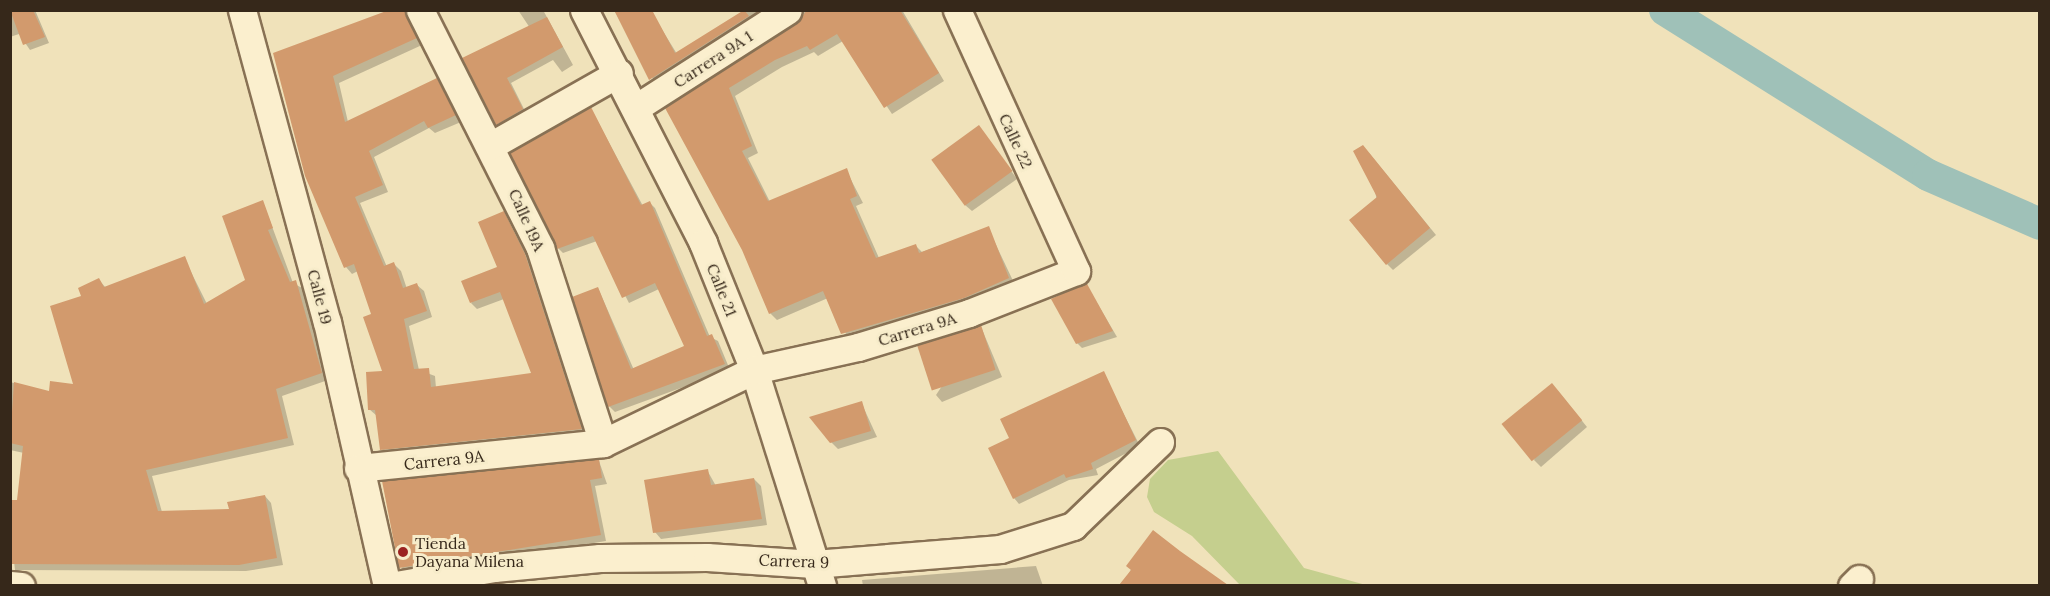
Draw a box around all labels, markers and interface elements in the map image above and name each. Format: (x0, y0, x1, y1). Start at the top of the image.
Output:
street label: Carrera 9A 1 (670, 26, 756, 92)
street label: Calle 22 (995, 111, 1037, 171)
street label: Calle 19A (505, 186, 549, 254)
street label: Calle 21 (703, 261, 741, 319)
street label: Calle 19 (303, 267, 337, 327)
street label: Carrera 9A (876, 308, 958, 350)
street label: Carrera 9A (403, 446, 485, 474)
place label: Tienda Dayana Milena (415, 533, 524, 571)
marker: Tienda Dayana Milena (396, 545, 410, 559)
street label: Carrera 9 (758, 550, 830, 572)

